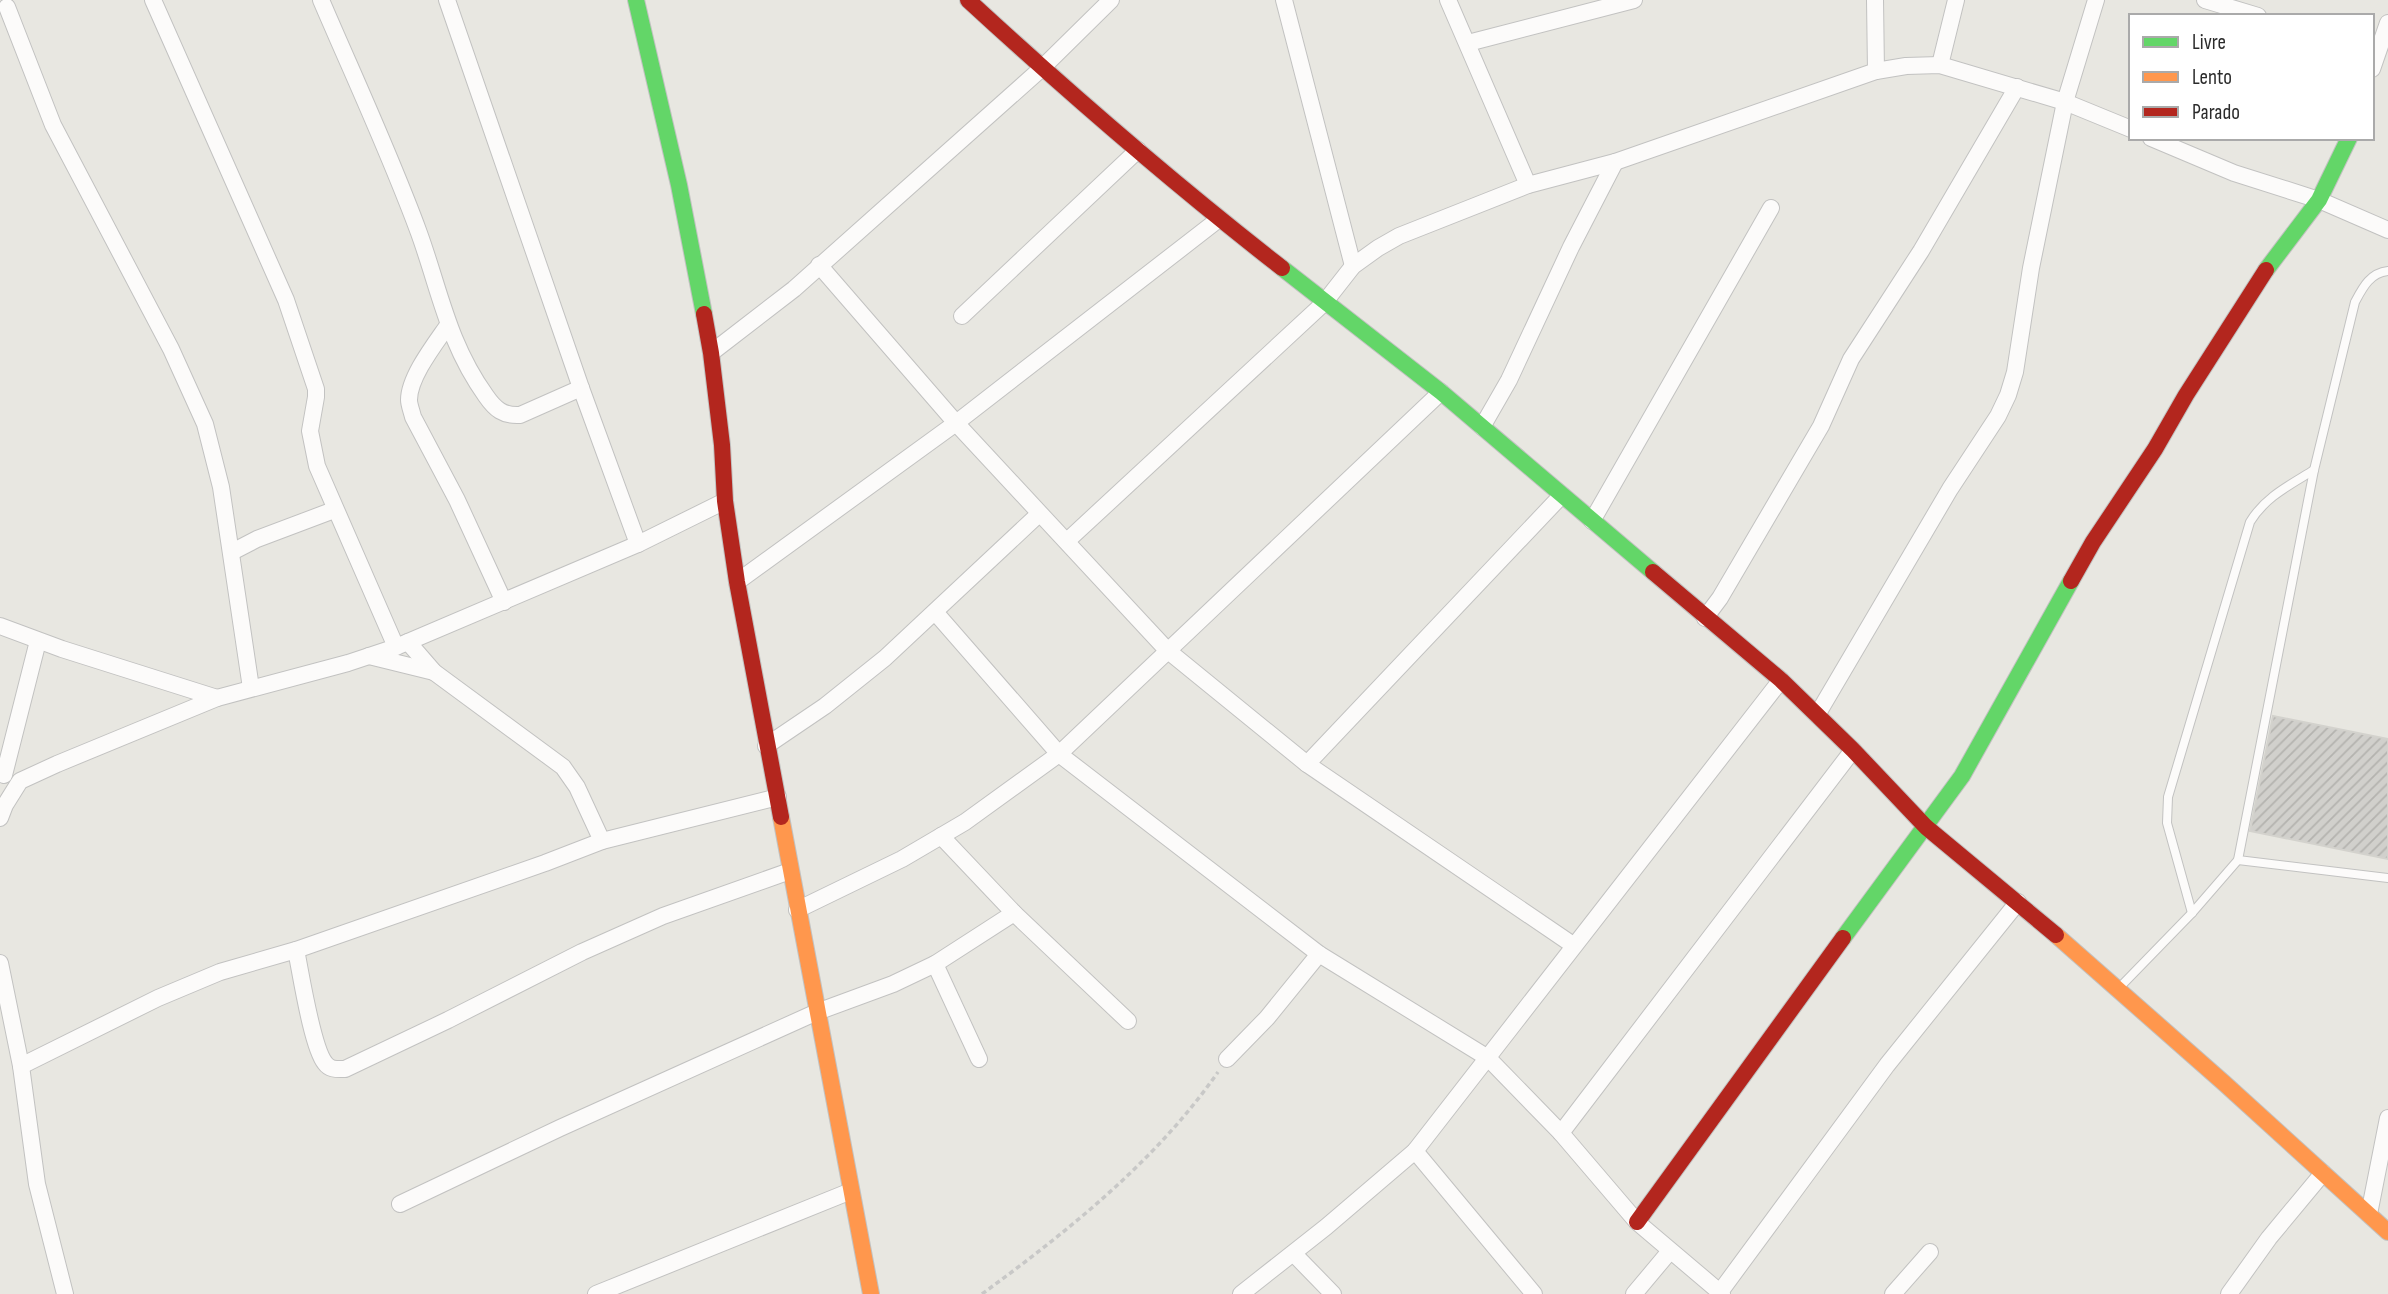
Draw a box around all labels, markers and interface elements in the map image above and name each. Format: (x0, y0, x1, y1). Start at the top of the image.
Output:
legend (2129, 14, 2374, 140)
text: Livre (2192, 30, 2226, 55)
text: Lento (2192, 65, 2232, 90)
text: Parado (2192, 100, 2240, 125)

